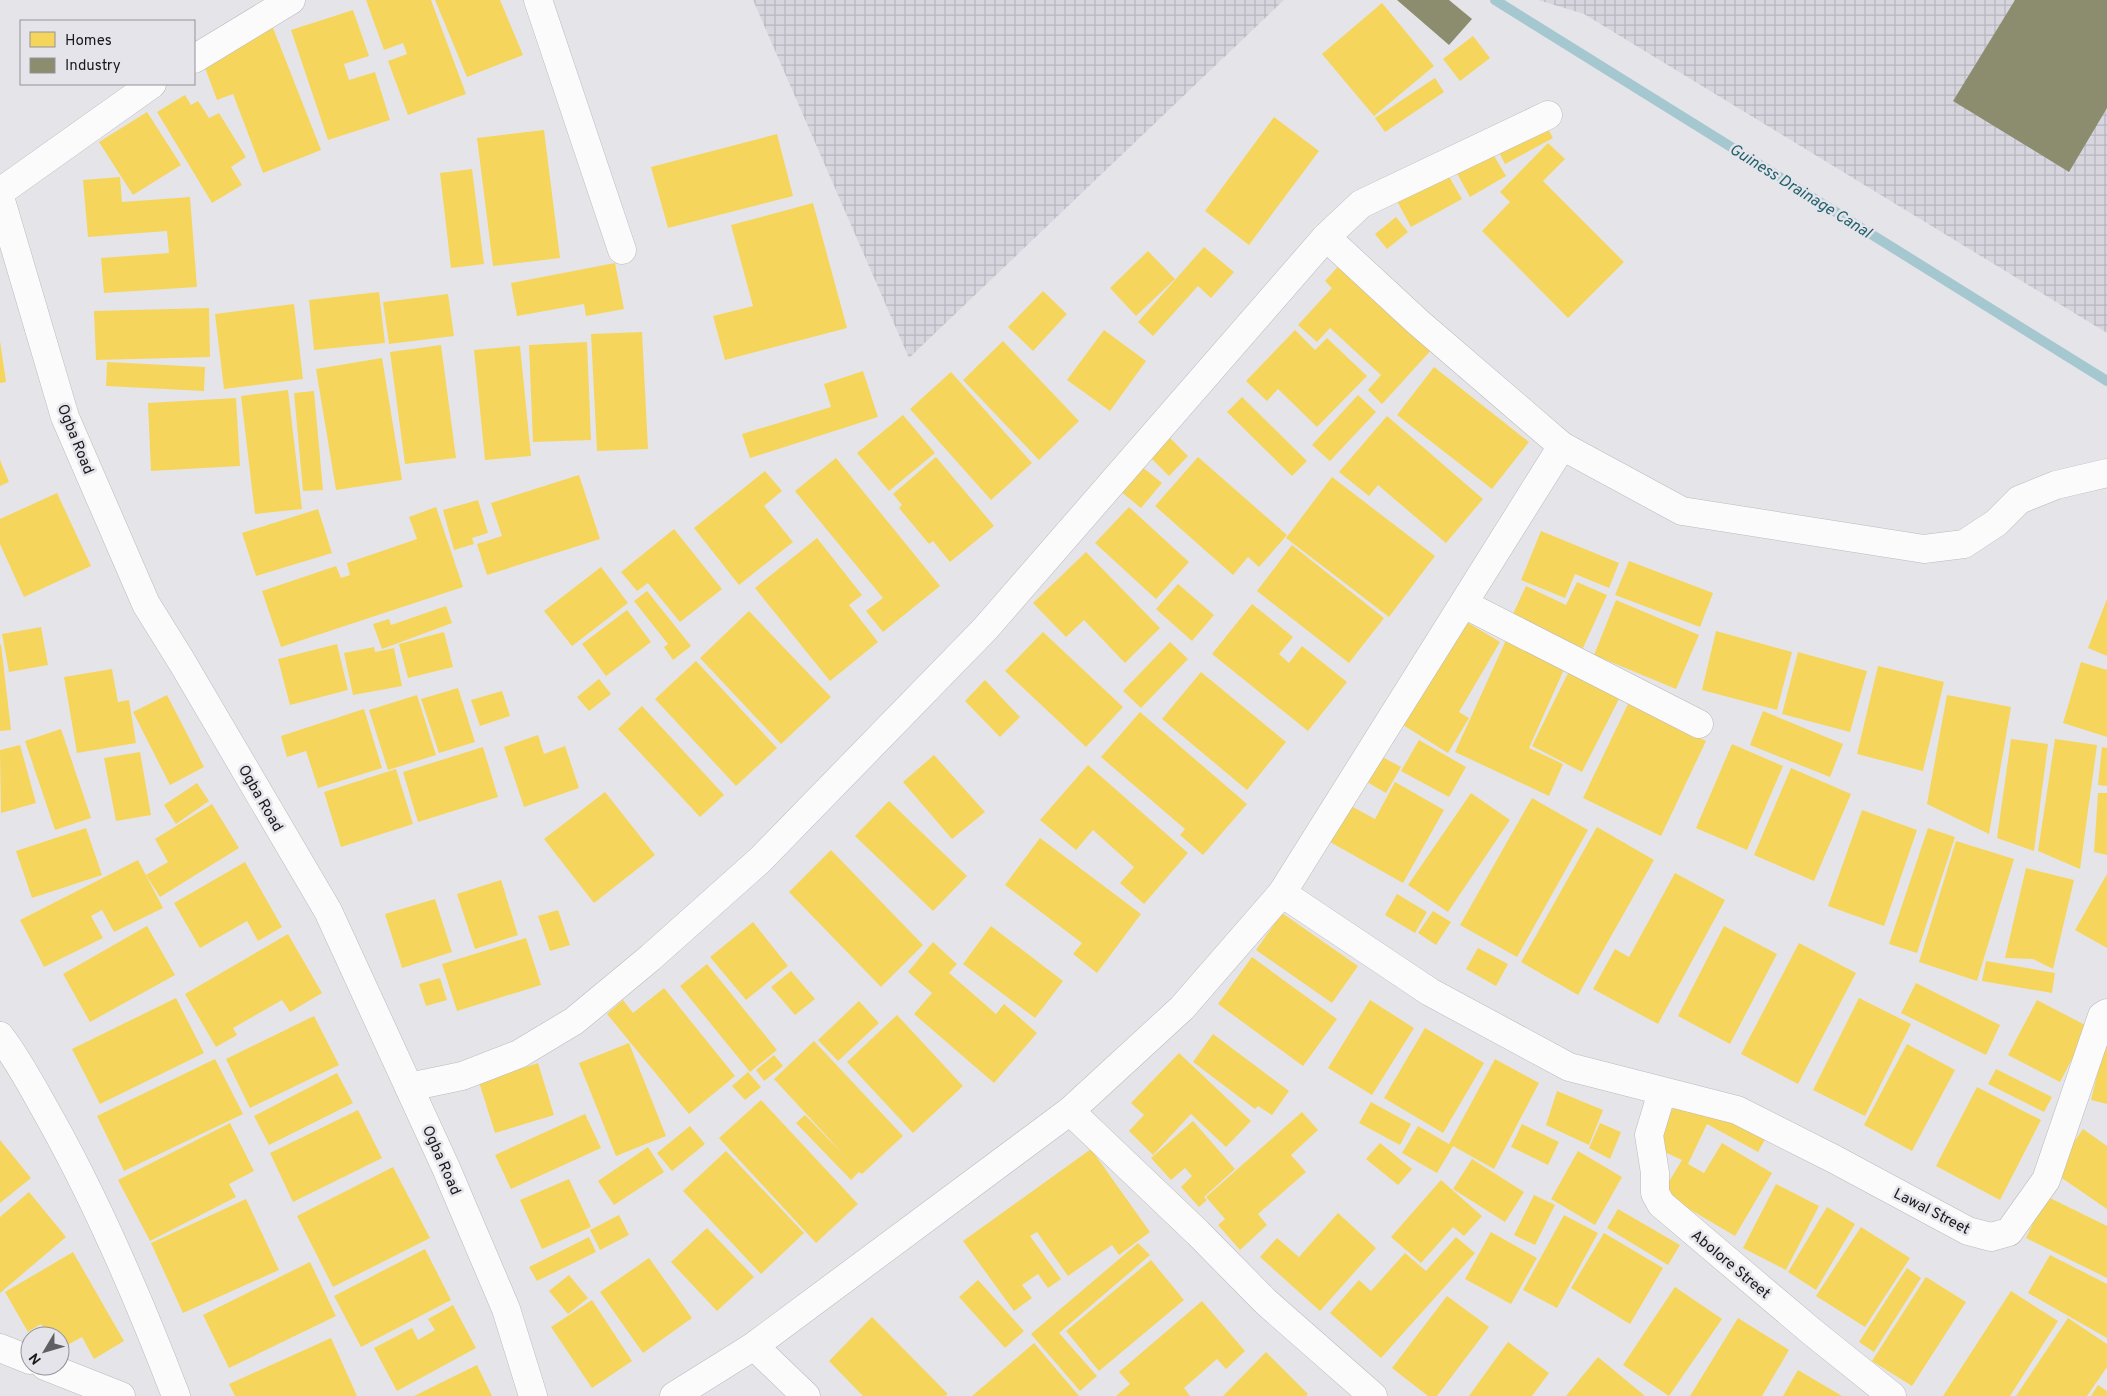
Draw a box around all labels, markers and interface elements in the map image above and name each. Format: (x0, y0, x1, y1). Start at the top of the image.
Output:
legend (20, 20, 195, 85)
text: Homes (65, 32, 112, 51)
text: Industry (65, 57, 121, 76)
water label: Guiness Drainage Canal (1725, 140, 1875, 244)
street label: Ogba Road (52, 402, 97, 477)
street label: Ogba Road (233, 762, 286, 836)
street label: Ogba Road (417, 1123, 464, 1198)
street label: Lawal Street (1890, 1185, 1973, 1240)
street label: Abolore Street (1686, 1226, 1774, 1304)
north arrow (20, 1326, 70, 1376)
text: N (26, 1349, 46, 1367)

